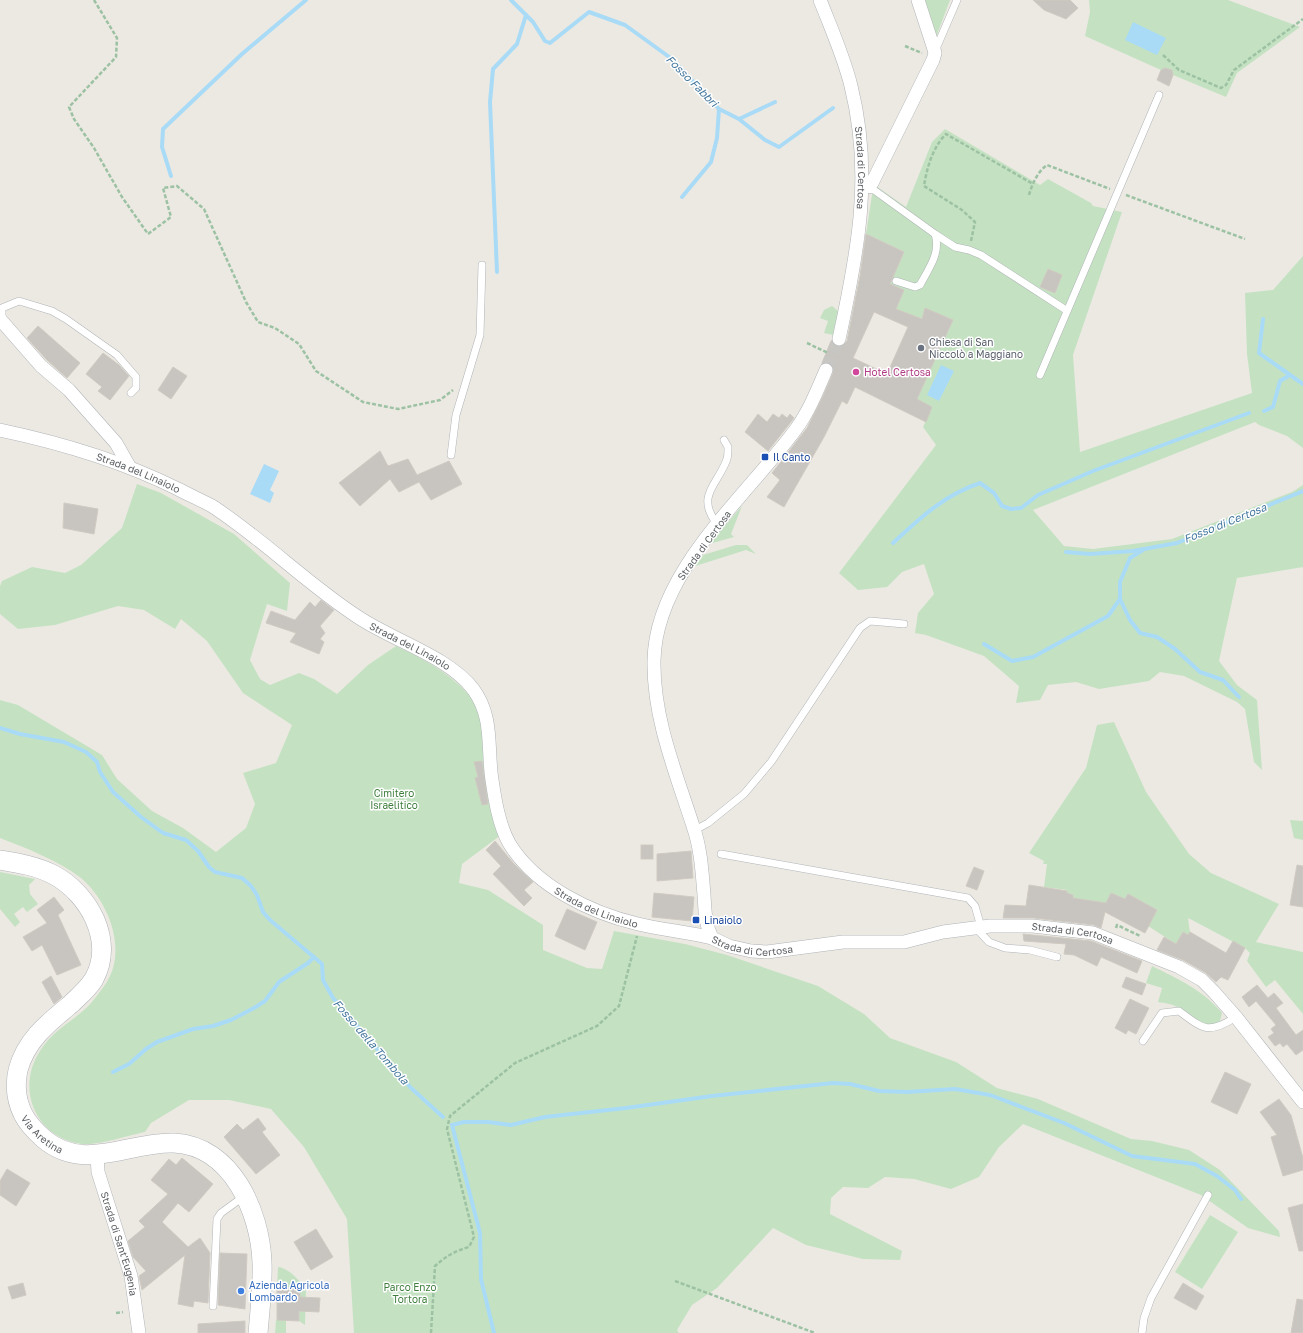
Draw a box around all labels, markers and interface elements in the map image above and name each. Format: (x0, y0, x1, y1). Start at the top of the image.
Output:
water label: Fosso Fabbri (664, 52, 722, 111)
street label: Strada di Certosa (853, 126, 868, 210)
place label: Chiesa di San Niccolò a Maggiano (929, 336, 1023, 360)
marker: Chiesa di San Niccolò a Maggiano (916, 343, 926, 353)
place label: Hotel Certosa (864, 366, 931, 378)
marker: Hotel Certosa (851, 367, 861, 377)
street label: Strada del Linaiolo (95, 450, 182, 495)
place label: Il Canto (773, 451, 810, 463)
marker: Il Canto (760, 452, 770, 462)
water label: Fosso di Certosa (1182, 500, 1269, 545)
street label: Strada di Certosa (675, 508, 733, 582)
street label: Strada del Linaiolo (368, 619, 453, 672)
park label: Cimitero Israelitico (370, 787, 418, 811)
street label: Strada del Linaiolo (552, 884, 639, 930)
place label: Linaiolo (704, 914, 742, 926)
marker: Linaiolo (691, 915, 701, 925)
street label: Strada di Certosa (1031, 920, 1115, 946)
street label: Strada di Certosa (710, 933, 794, 958)
water label: Fosso della Tombola (331, 996, 412, 1087)
street label: Via Aretina (19, 1113, 65, 1156)
street label: Strada di Sant'Eugenia (99, 1190, 140, 1297)
place label: Azienda Agricola Lombardo (249, 1279, 329, 1303)
park label: Parco Enzo Tortora (383, 1281, 437, 1305)
marker: Azienda Agricola Lombardo (236, 1286, 246, 1296)

